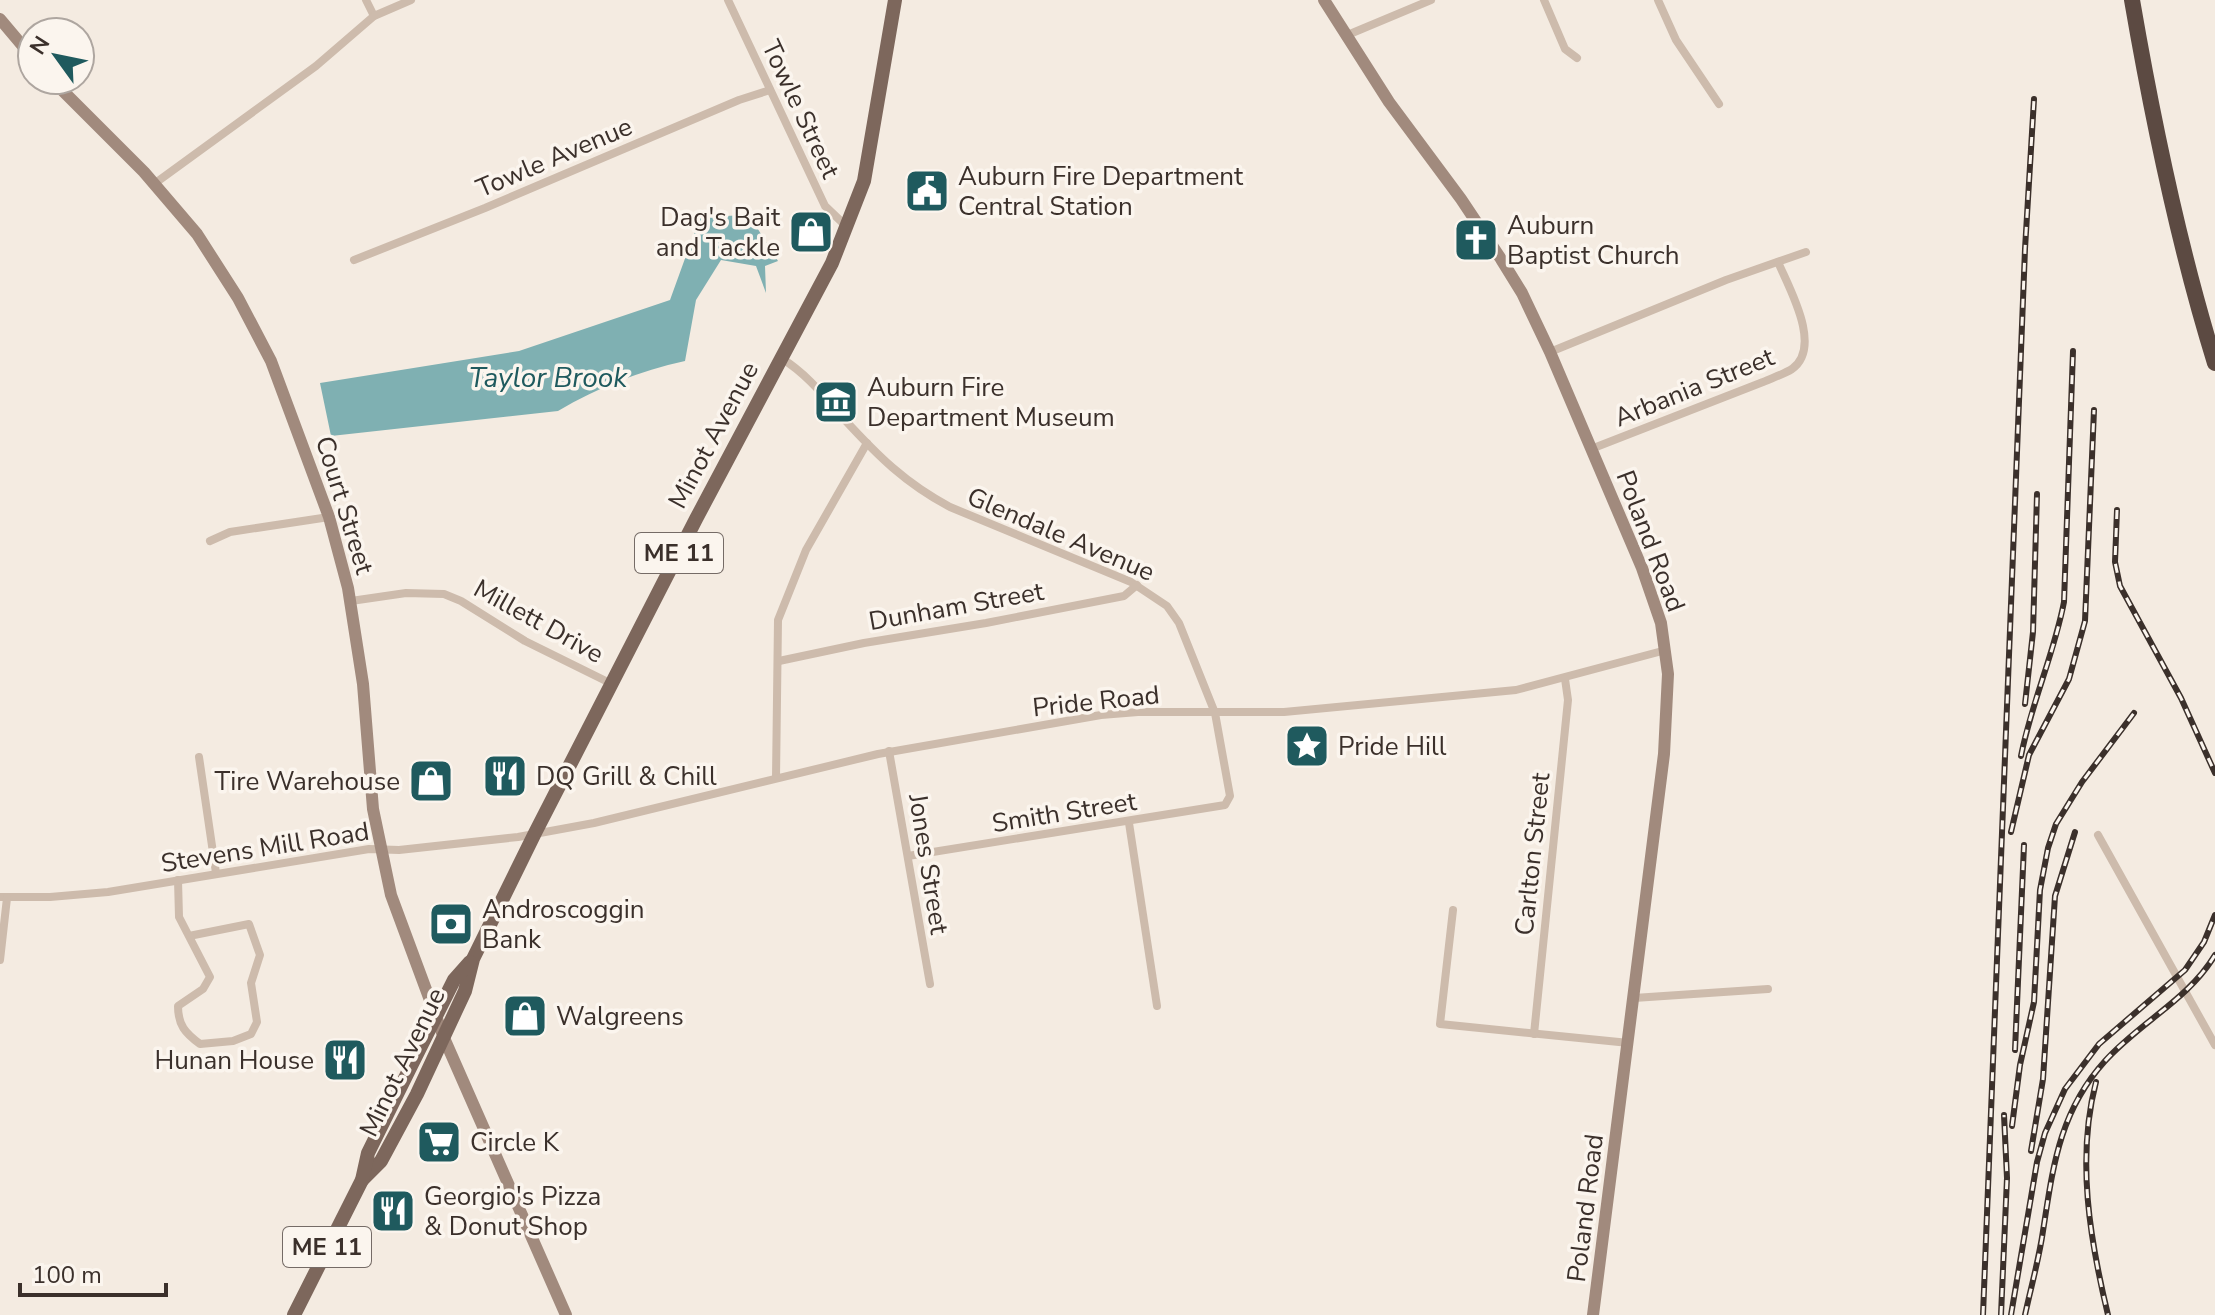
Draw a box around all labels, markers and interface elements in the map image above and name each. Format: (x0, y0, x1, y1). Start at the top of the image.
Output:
north arrow (16, 16, 96, 96)
text: N (23, 31, 57, 61)
street label: Towle Street (753, 34, 848, 185)
street label: Towle Avenue (471, 109, 638, 206)
place label: Auburn Fire Department Central Station (958, 159, 1244, 224)
public building icon: Auburn Fire Department Central Station (903, 167, 951, 215)
place label: Dag's Bait and Tackle (656, 200, 781, 265)
shop icon: Dag's Bait and Tackle (787, 208, 835, 256)
place label: Auburn Baptist Church (1507, 208, 1679, 273)
church icon: Auburn Baptist Church (1452, 216, 1500, 264)
street label: Arbania Street (1609, 339, 1780, 435)
street label: Minot Avenue (660, 356, 767, 515)
water label: Taylor Brook (469, 359, 628, 397)
place label: Auburn Fire Department Museum (867, 370, 1115, 435)
museum icon: Auburn Fire Department Museum (812, 378, 860, 426)
street label: Court Street (307, 432, 382, 579)
street label: Poland Road (1608, 465, 1694, 617)
street label: Glendale Avenue (962, 479, 1160, 590)
road number: ME 11 (635, 533, 723, 573)
street label: Millett Drive (467, 571, 610, 672)
street label: Dunham Street (866, 574, 1047, 639)
street label: Pride Road (1031, 677, 1161, 726)
place icon: Pride Hill (1283, 722, 1331, 770)
place label: Pride Hill (1338, 729, 1447, 764)
restaurant icon: DQ Grill & Chill (481, 752, 529, 800)
shop icon: Tire Warehouse (407, 757, 455, 805)
place label: DQ Grill & Chill (536, 759, 717, 794)
place label: Tire Warehouse (215, 764, 400, 799)
street label: Carlton Street (1507, 770, 1559, 937)
street label: Smith Street (989, 784, 1140, 841)
street label: Jones Street (900, 790, 957, 938)
street label: Stevens Mill Road (158, 814, 372, 881)
place label: Androscoggin Bank (482, 892, 645, 957)
bank icon: Androscoggin Bank (427, 900, 475, 948)
street label: Minot Avenue (351, 982, 454, 1143)
shop icon: Walgreens (501, 992, 549, 1040)
place label: Walgreens (556, 999, 684, 1034)
restaurant icon: Hunan House (321, 1036, 369, 1084)
place label: Hunan House (154, 1043, 314, 1078)
supermarket icon: Circle K (415, 1118, 463, 1166)
place label: Circle K (470, 1125, 560, 1160)
street label: Poland Road (1559, 1132, 1612, 1284)
place label: Georgio's Pizza & Donut Shop (424, 1179, 601, 1244)
restaurant icon: Georgio's Pizza & Donut Shop (369, 1187, 417, 1235)
road number: ME 11 (283, 1227, 371, 1267)
scale bar (20, 1247, 166, 1297)
text: 100 m (32, 1259, 102, 1291)

